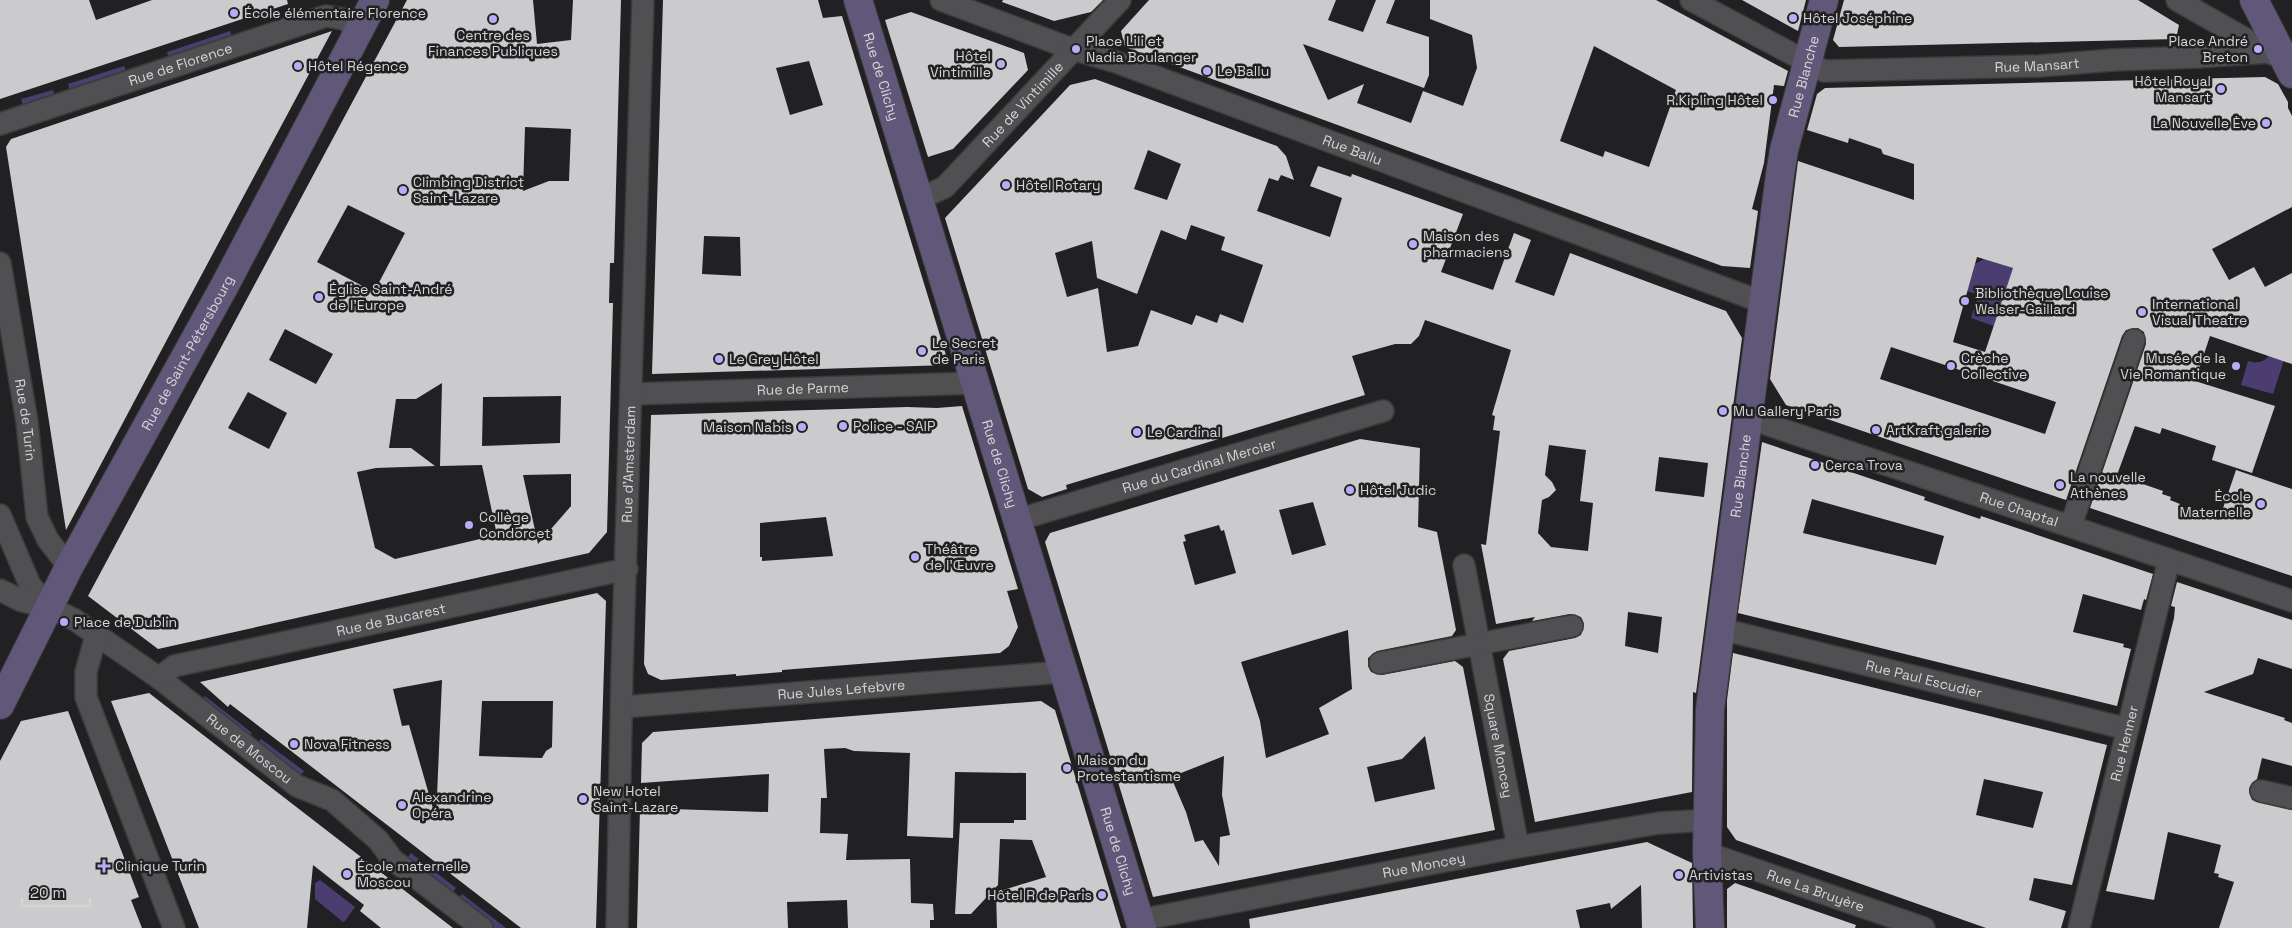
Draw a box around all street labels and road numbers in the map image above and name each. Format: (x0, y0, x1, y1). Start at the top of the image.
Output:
street label: Rue de Clichy (859, 30, 903, 123)
street label: Rue Blanche (1784, 34, 1823, 119)
street label: Rue de Florence (126, 39, 235, 90)
street label: Rue Mansart (1994, 54, 2080, 76)
street label: Rue de Vintimille (978, 58, 1067, 151)
street label: Rue Ballu (1320, 131, 1385, 169)
street label: Rue de Saint-Pétersbourg (137, 272, 238, 434)
street label: Rue de Turin (11, 377, 40, 462)
street label: Rue de Parme (757, 378, 849, 399)
street label: Rue d'Amsterdam (618, 405, 639, 523)
street label: Rue de Clichy (978, 417, 1022, 510)
street label: Rue Blanche (1726, 433, 1755, 519)
street label: Rue du Cardinal Mercier (1120, 434, 1278, 497)
street label: Rue Chaptal (1978, 488, 2061, 531)
street label: Rue de Bucarest (334, 599, 447, 640)
street label: Rue Paul Escudier (1864, 656, 1984, 702)
street label: Rue Jules Lefebvre (777, 676, 906, 704)
street label: Square Moncey (1480, 692, 1517, 799)
street label: Rue Henner (2106, 704, 2142, 783)
street label: Rue de Moscou (203, 709, 296, 788)
street label: Rue de Clichy (1096, 805, 1140, 897)
street label: Rue Moncey (1381, 848, 1467, 882)
street label: Rue La Bruyère (1765, 865, 1867, 916)

